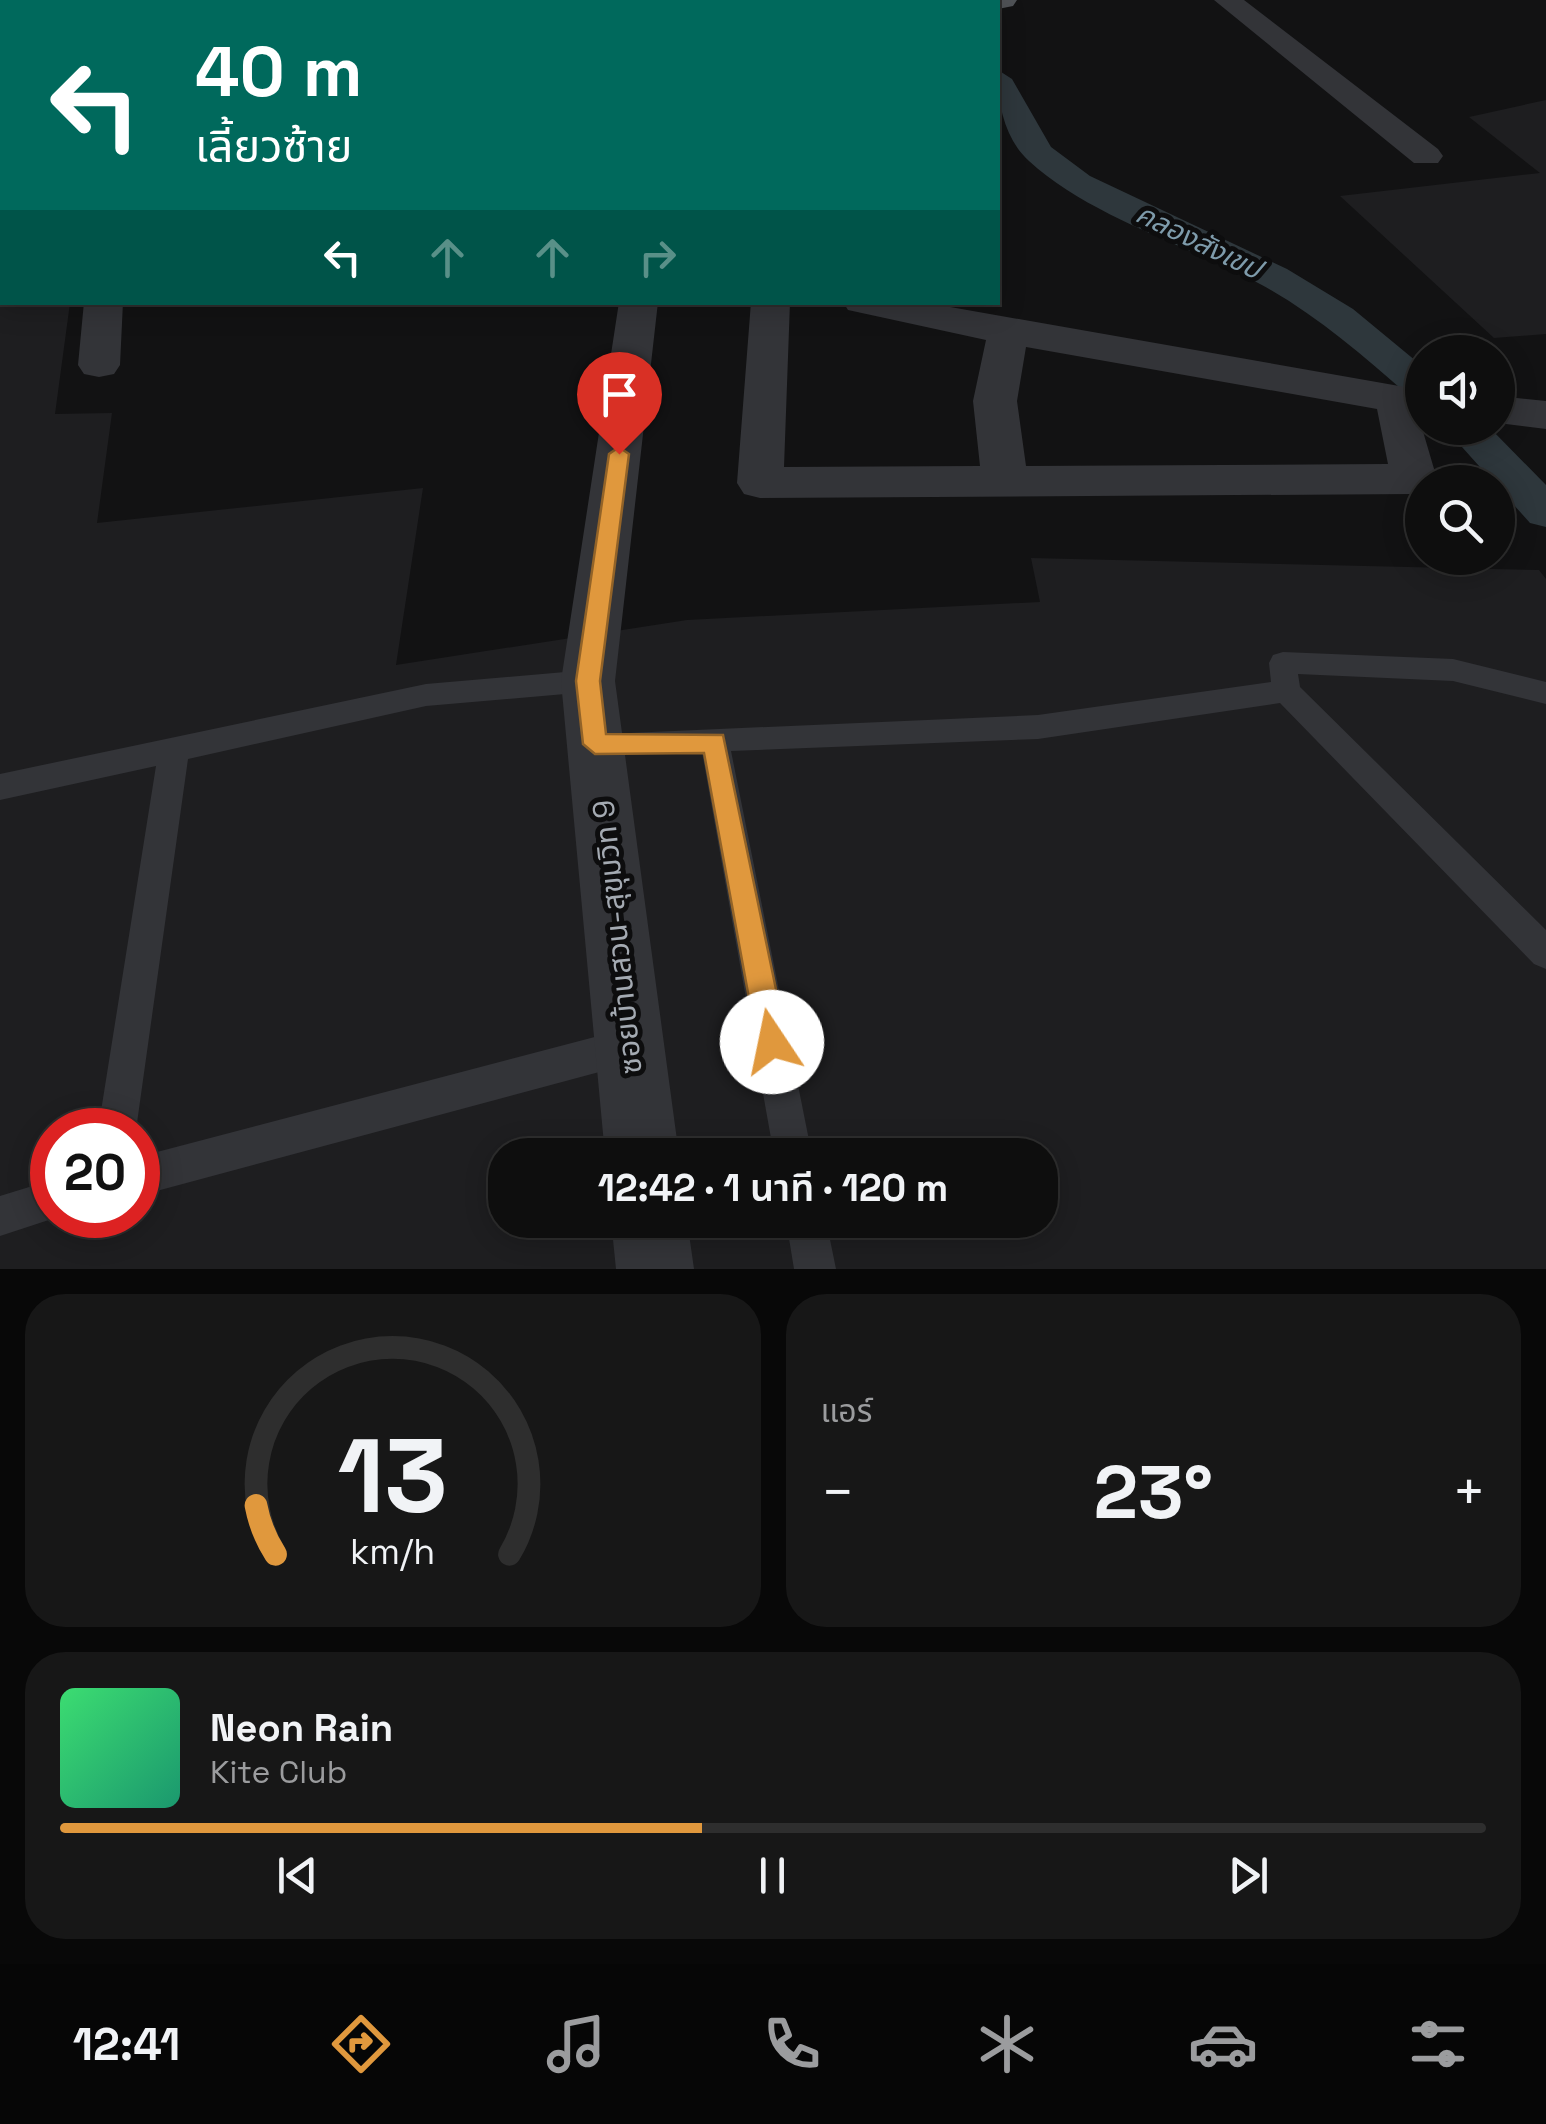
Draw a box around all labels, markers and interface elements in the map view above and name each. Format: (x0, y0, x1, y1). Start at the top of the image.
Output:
text: 40 m (195, 27, 362, 116)
icon: left (30, 40, 160, 170)
text: เลี้ยวซ้าย (195, 118, 352, 175)
water label: คลองสังเขป (1130, 195, 1271, 288)
icon: left (315, 230, 370, 285)
icon: ahead (420, 230, 475, 285)
icon: ahead (525, 230, 580, 285)
icon: right (630, 230, 685, 285)
map controls (1405, 335, 1515, 575)
button: sound (1405, 335, 1515, 445)
pin (577, 352, 662, 455)
icon: arrive (592, 367, 647, 422)
button: search (1405, 465, 1515, 575)
street label: ซอยบ้านสวน-สุขุมวิท 9 (583, 798, 651, 1076)
position arrow (720, 990, 824, 1094)
speed limit sign: 20 (30, 1108, 160, 1238)
text: 12:42 · 1 นาที · 120 m (598, 1164, 948, 1212)
text: แอร์ (821, 1391, 872, 1431)
text: 13 (338, 1410, 448, 1542)
text: 23° (1093, 1444, 1213, 1540)
text: − (821, 1457, 855, 1527)
text: + (1452, 1457, 1486, 1527)
text: km/h (350, 1529, 435, 1574)
text: Neon Rain (210, 1704, 393, 1752)
text: Kite Club (210, 1752, 347, 1792)
icon: previous (270, 1848, 325, 1903)
icon: pause (745, 1848, 800, 1903)
icon: next (1221, 1848, 1276, 1903)
icon: directions (326, 2009, 396, 2079)
icon: music (541, 2009, 611, 2079)
icon: phone (757, 2009, 827, 2079)
icon: climate (972, 2009, 1042, 2079)
icon: car (1188, 2009, 1258, 2079)
icon: filters (1403, 2009, 1473, 2079)
text: 12:41 (73, 2016, 180, 2073)

